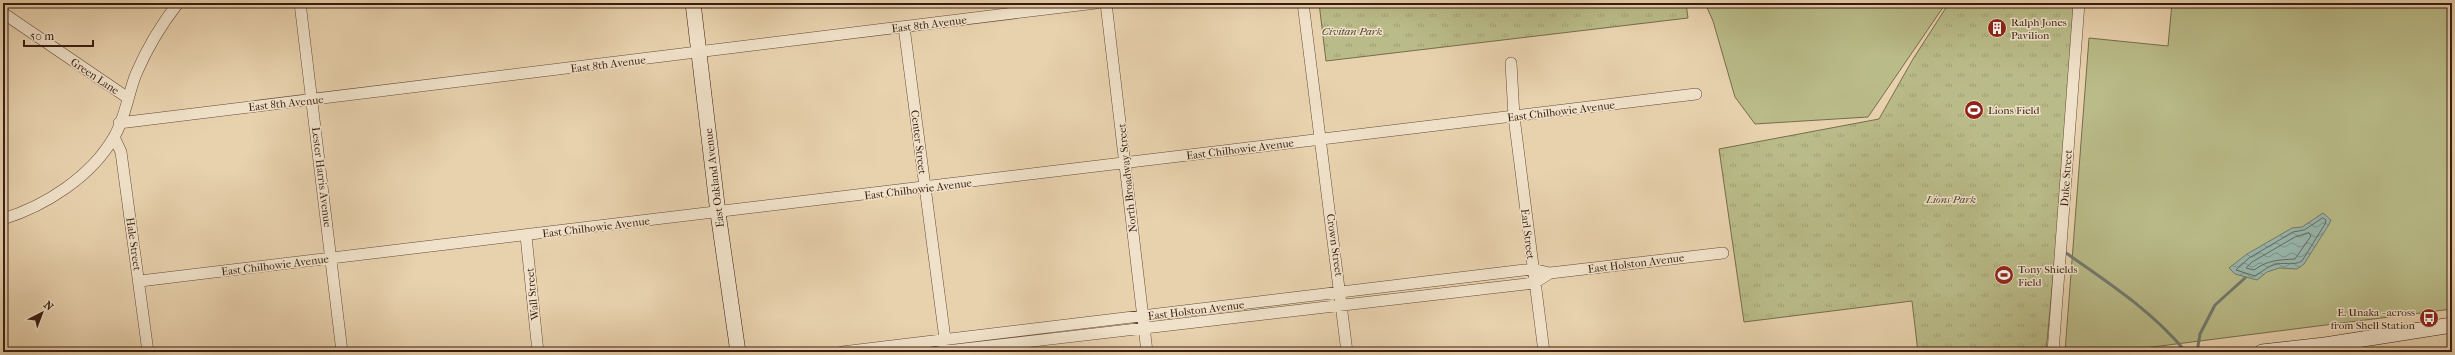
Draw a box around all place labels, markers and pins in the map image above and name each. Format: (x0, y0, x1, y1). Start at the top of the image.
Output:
place label: Ralph Jones Pavilion (2011, 16, 2067, 42)
building icon: Ralph Jones Pavilion (1986, 17, 2008, 39)
sports icon: Lions Field (1963, 99, 1985, 121)
place label: Lions Field (1988, 104, 2041, 117)
place label: Tony Shields Field (2018, 263, 2078, 289)
sports icon: Tony Shields Field (1993, 264, 2015, 286)
place label: E. Unaka - across from Shell Station (2330, 306, 2416, 332)
bus stop icon: E. Unaka - across from Shell Station (2418, 307, 2440, 329)

